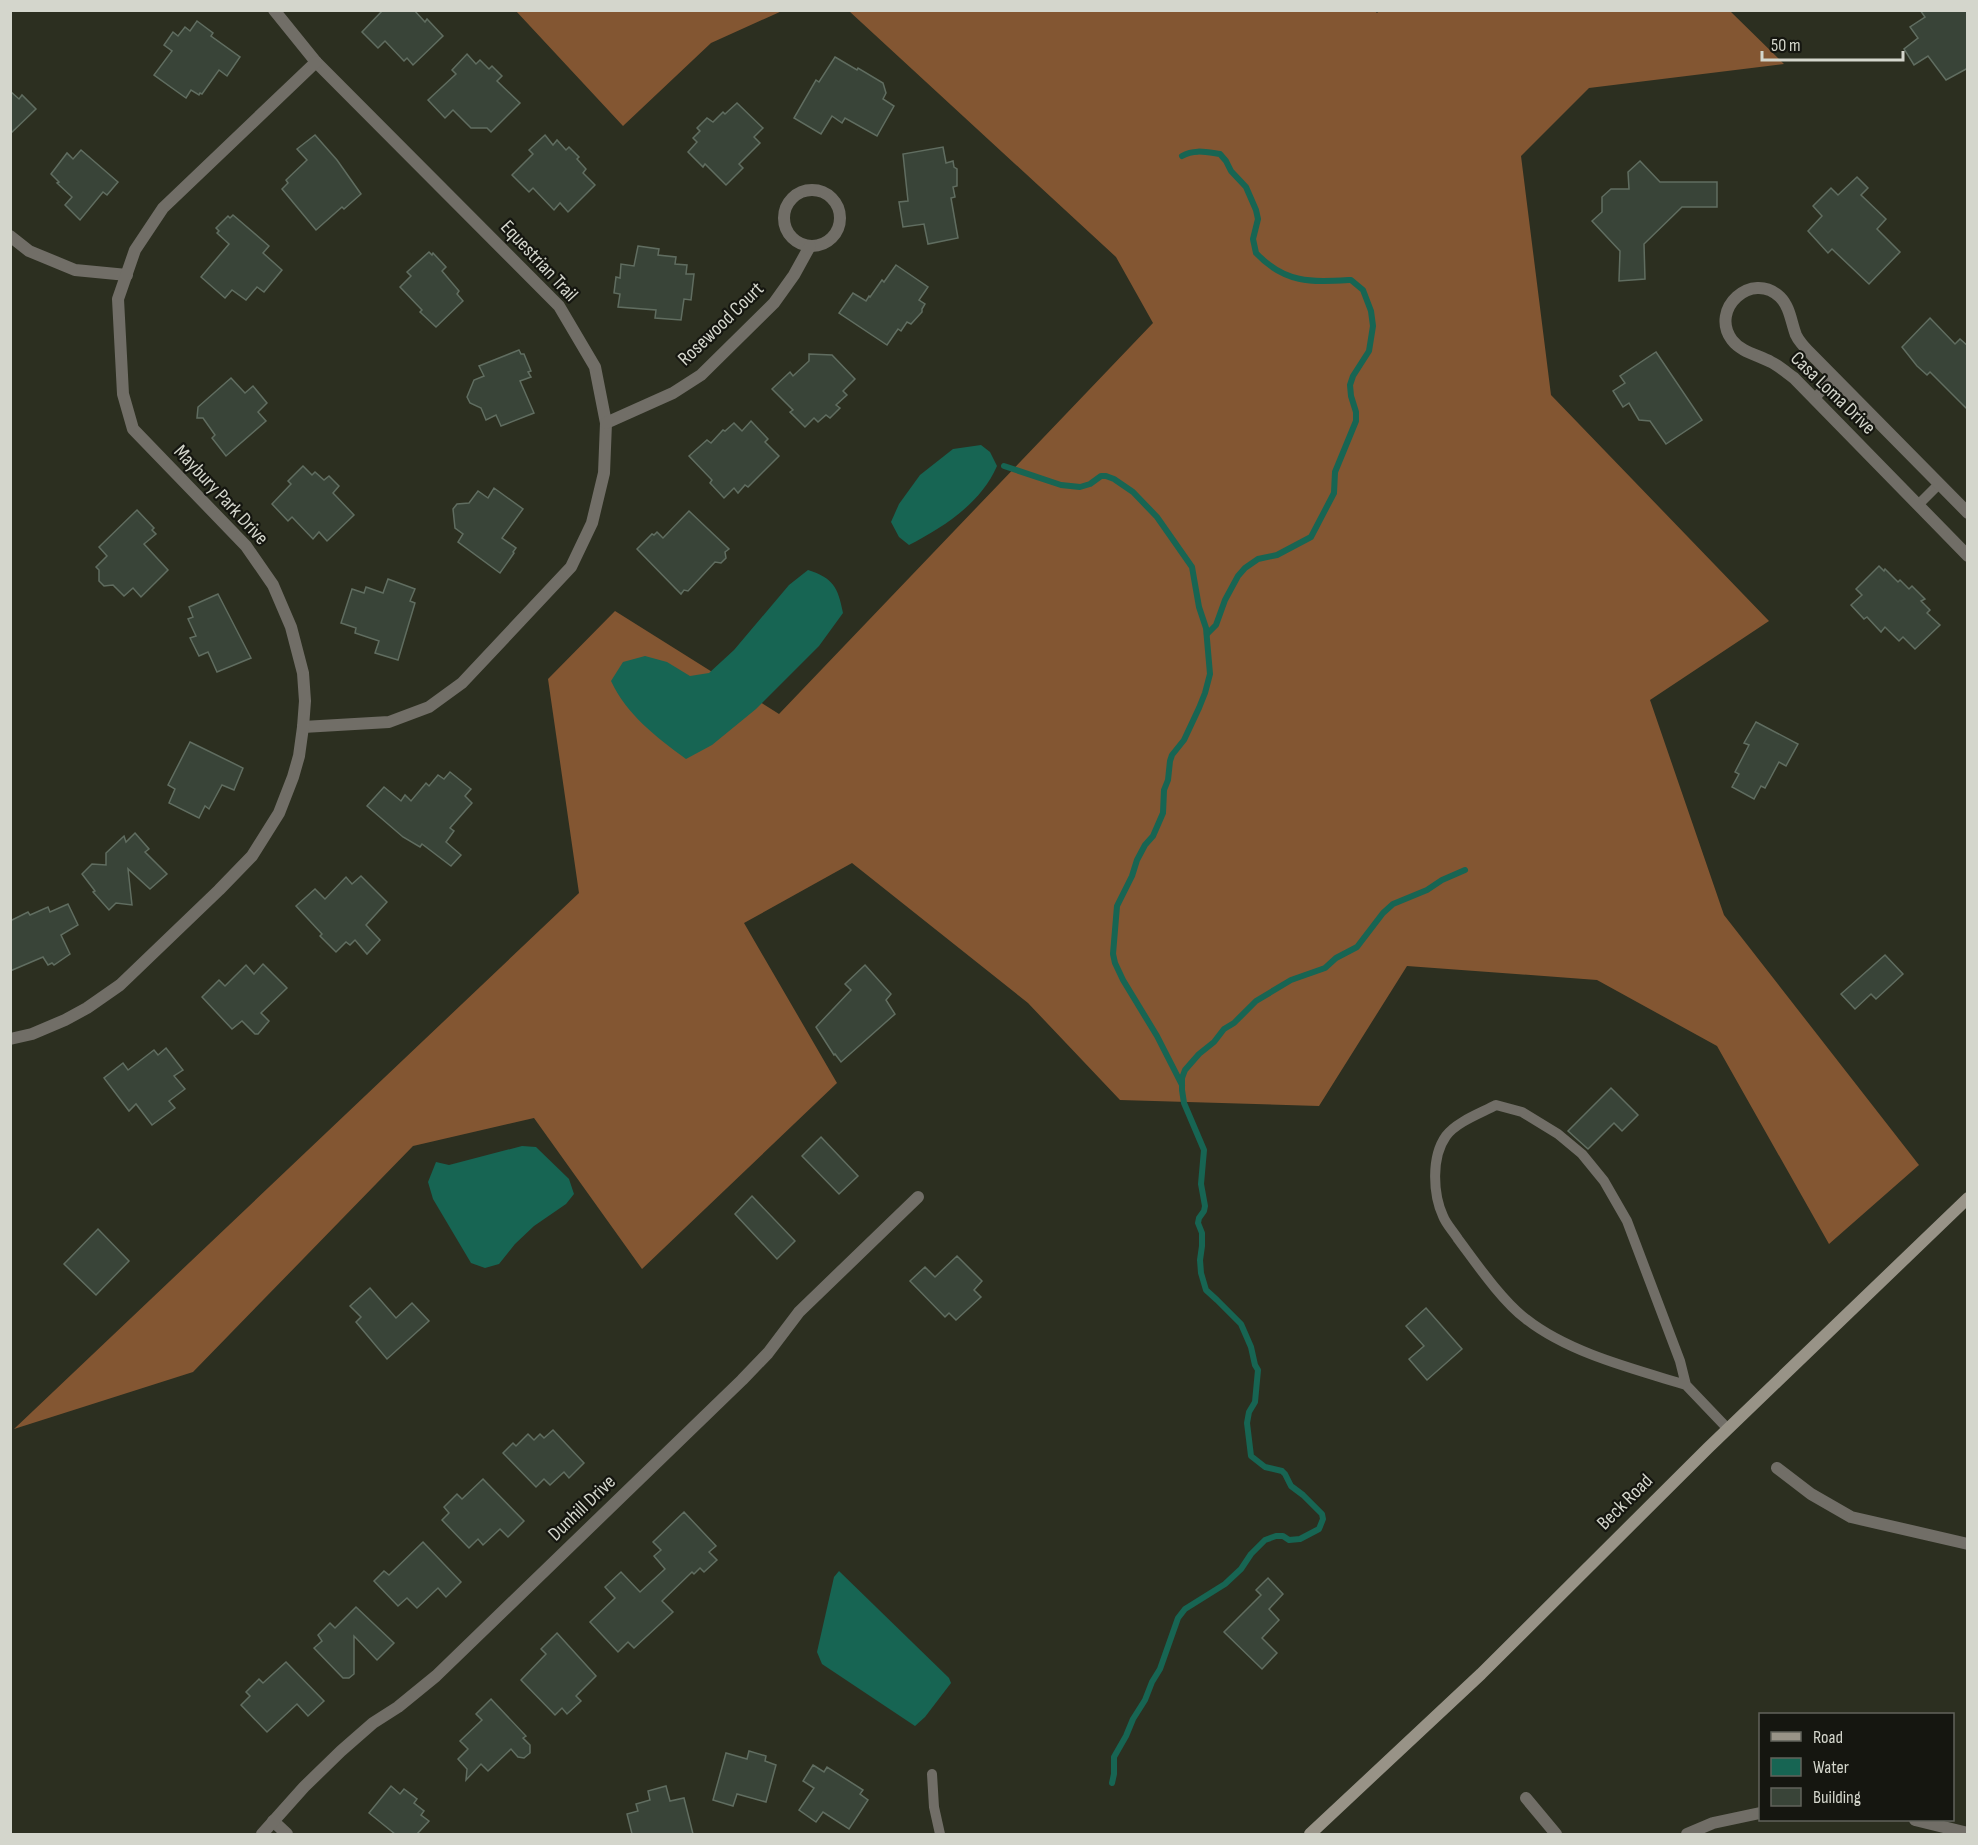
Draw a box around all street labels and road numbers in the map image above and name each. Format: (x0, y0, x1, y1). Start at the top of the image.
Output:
street label: Equestrian Trail (495, 215, 583, 307)
street label: Rosewood Court (673, 277, 769, 371)
street label: Casa Loma Drive (1785, 346, 1881, 440)
street label: Maybury Park Drive (169, 440, 273, 550)
street label: Beck Road (1592, 1469, 1658, 1535)
street label: Dunhill Drive (543, 1470, 621, 1546)

